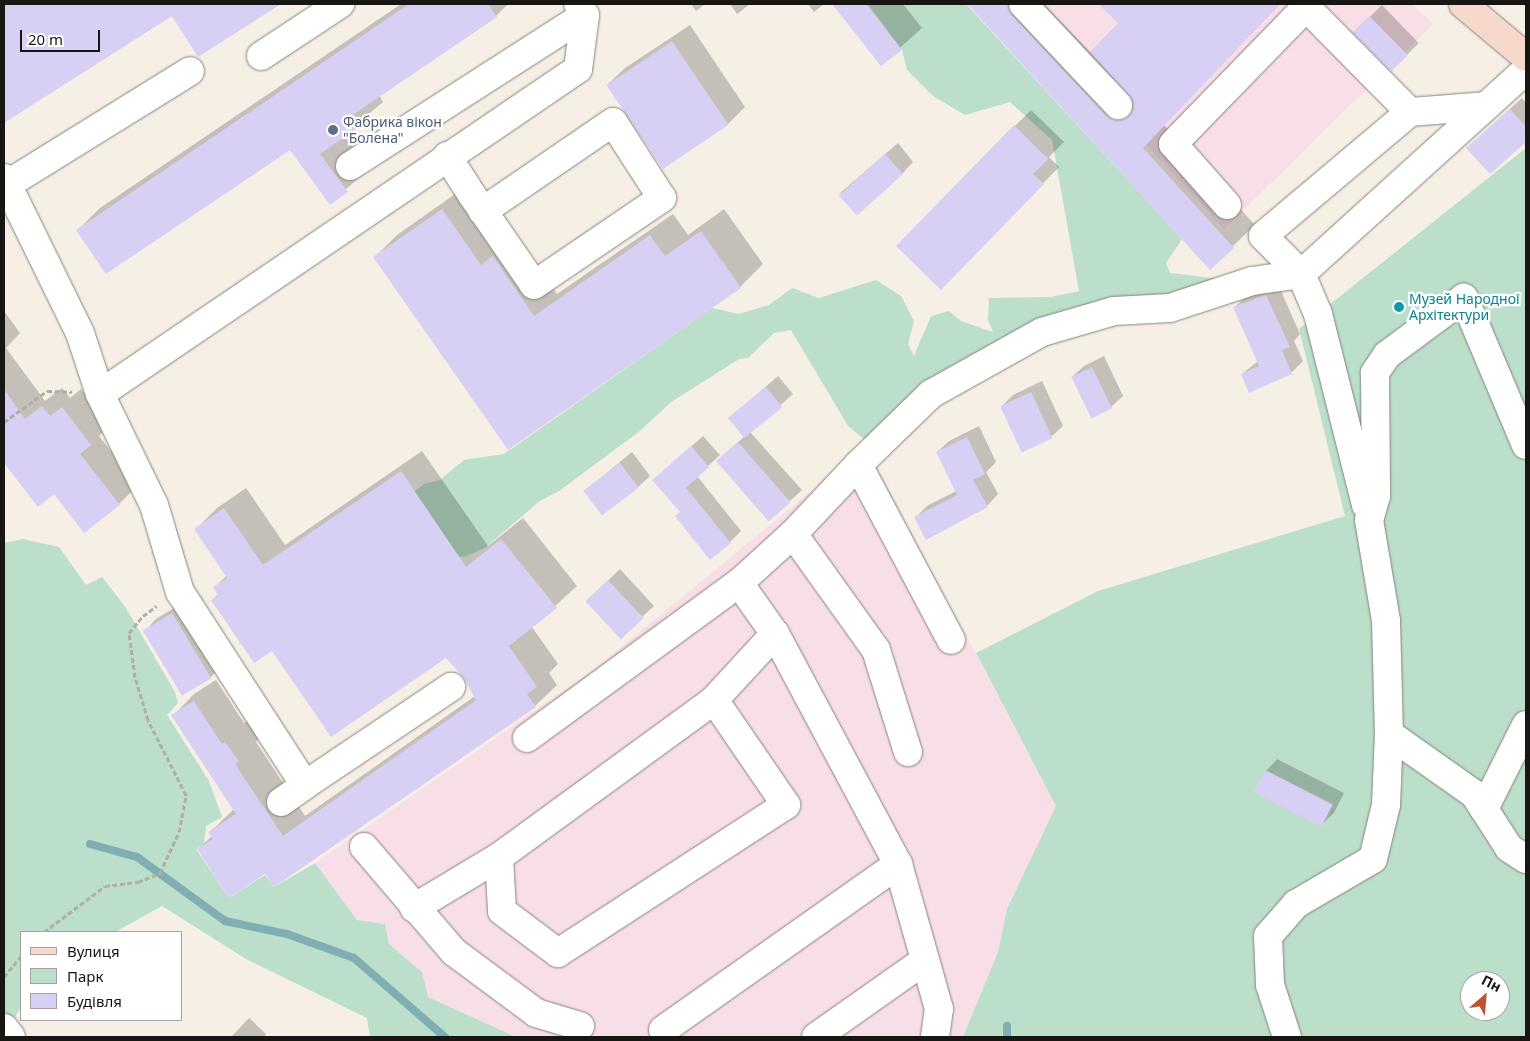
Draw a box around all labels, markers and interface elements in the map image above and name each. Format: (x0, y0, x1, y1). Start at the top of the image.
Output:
scale bar (22, 20, 102, 52)
text: 20 m (28, 29, 63, 49)
place label: Фабрика вікон "Болена" (343, 114, 442, 146)
marker: Фабрика вікон "Болена" (327, 124, 339, 136)
place label: Музей Народної Архітектури (1409, 291, 1520, 324)
marker: Музей Народної Архітектури (1393, 301, 1405, 313)
legend (20, 931, 182, 1021)
text: Вулиця (67, 941, 120, 961)
text: Парк (67, 966, 103, 986)
text: Пн (1478, 970, 1505, 996)
north arrow (1460, 971, 1510, 1021)
text: Будівля (67, 991, 122, 1011)

